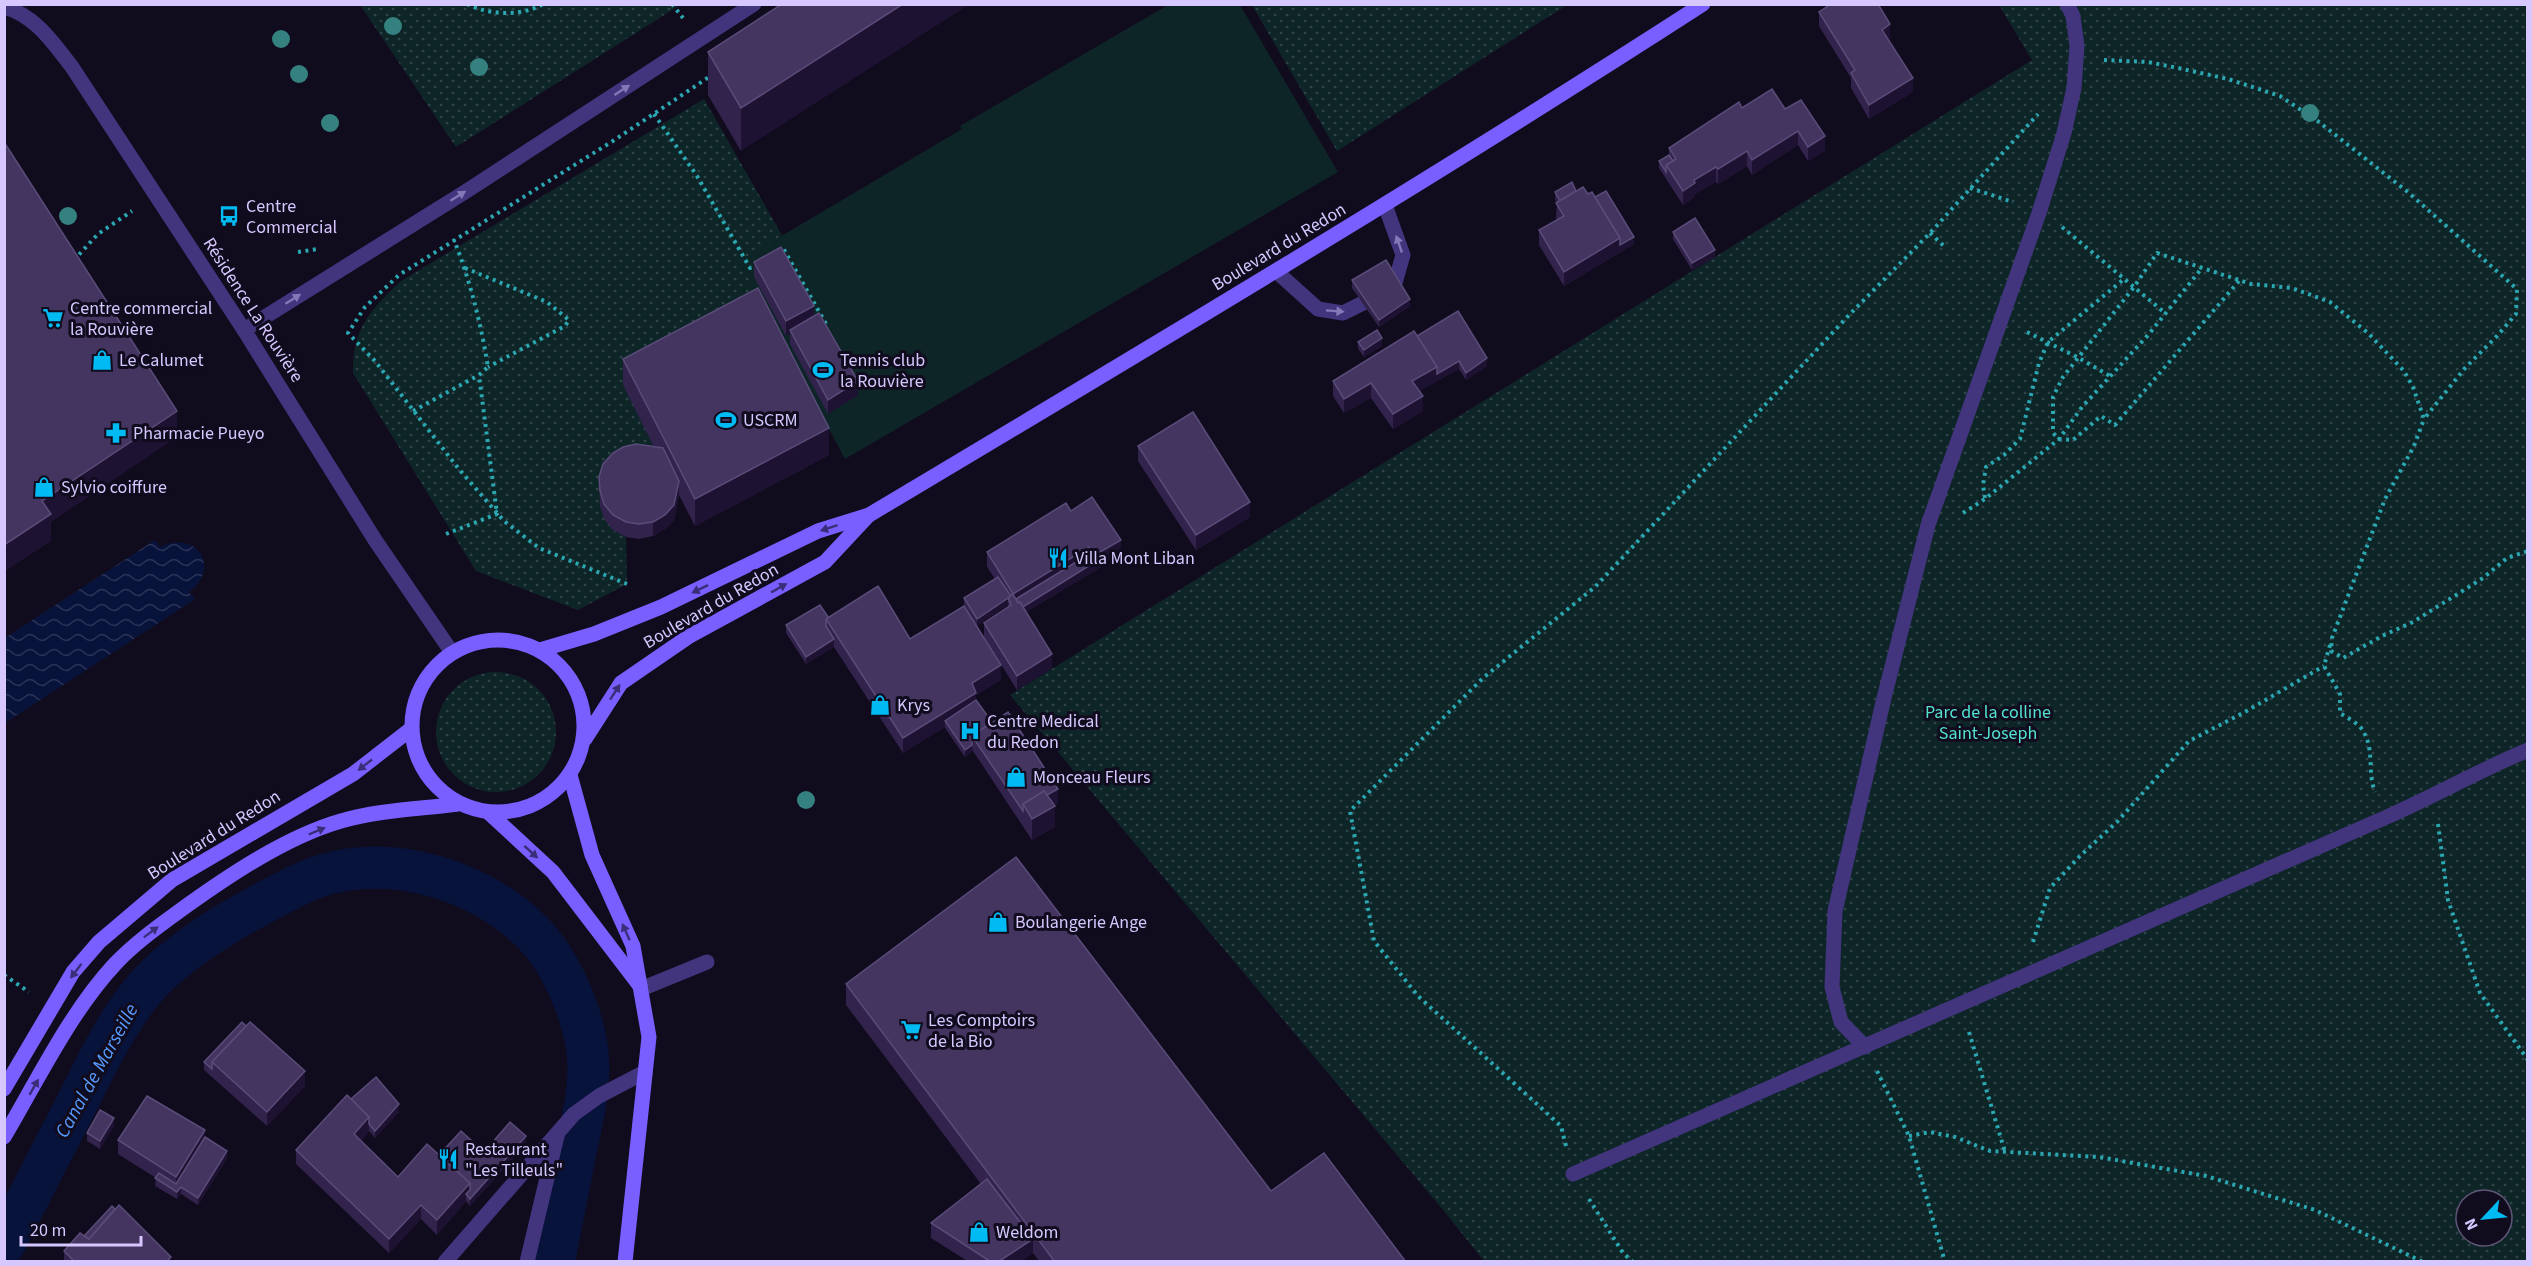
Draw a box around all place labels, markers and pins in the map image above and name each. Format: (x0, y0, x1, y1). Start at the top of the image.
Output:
place label: Centre Commercial (246, 194, 337, 240)
bus stop icon: Centre Commercial (217, 204, 241, 228)
place label: Centre commercial la Rouvière (70, 296, 212, 342)
supermarket icon: Centre commercial la Rouvière (41, 306, 65, 330)
shop icon: Le Calumet (90, 348, 114, 372)
place label: Le Calumet (119, 348, 204, 373)
place label: Tennis club la Rouvière (840, 348, 925, 394)
sports icon: Tennis club la Rouvière (811, 358, 835, 382)
sports icon: USCRM (714, 408, 738, 432)
place label: USCRM (743, 408, 798, 433)
pharmacy icon: Pharmacie Pueyo (104, 421, 128, 445)
place label: Pharmacie Pueyo (133, 421, 265, 446)
shop icon: Sylvio coiffure (32, 475, 56, 499)
place label: Sylvio coiffure (61, 475, 167, 500)
restaurant icon: Villa Mont Liban (1046, 546, 1070, 570)
place label: Villa Mont Liban (1075, 546, 1195, 571)
shop icon: Krys (868, 693, 892, 717)
place label: Krys (897, 693, 930, 718)
place label: Centre Medical du Redon (987, 709, 1099, 755)
hospital icon: Centre Medical du Redon (958, 719, 982, 743)
shop icon: Monceau Fleurs (1004, 765, 1028, 789)
place label: Monceau Fleurs (1033, 765, 1151, 790)
shop icon: Boulangerie Ange (986, 910, 1010, 934)
place label: Boulangerie Ange (1015, 910, 1147, 935)
place label: Les Comptoirs de la Bio (928, 1008, 1035, 1054)
supermarket icon: Les Comptoirs de la Bio (899, 1018, 923, 1042)
place label: Restaurant "Les Tilleuls" (465, 1137, 563, 1183)
restaurant icon: Restaurant "Les Tilleuls" (436, 1147, 460, 1171)
shop icon: Weldom (967, 1220, 991, 1244)
place label: Weldom (996, 1220, 1058, 1245)

